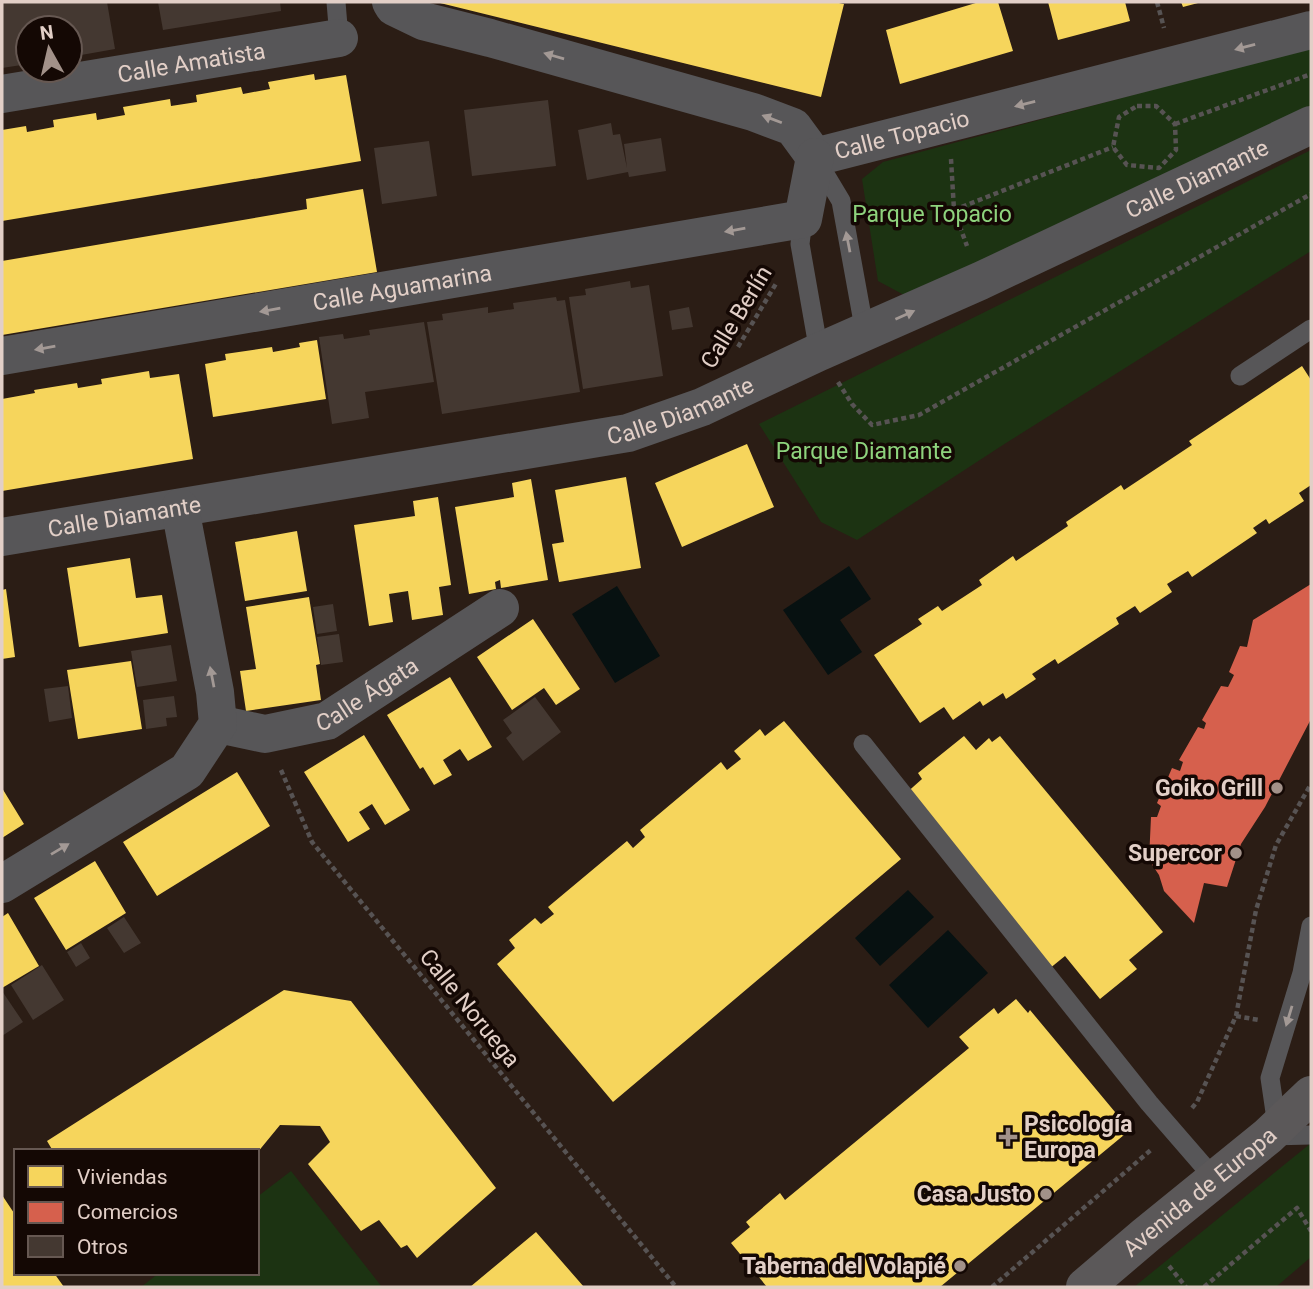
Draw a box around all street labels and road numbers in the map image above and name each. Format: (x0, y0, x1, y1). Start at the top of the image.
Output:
street label: Calle Amatista (116, 37, 267, 89)
street label: Calle Topacio (832, 105, 972, 165)
street label: Calle Diamante (1121, 134, 1273, 224)
street label: Calle Aguamarina (311, 259, 494, 317)
street label: Calle Berlín (695, 261, 778, 373)
street label: Calle Diamante (605, 372, 758, 450)
street label: Calle Diamante (46, 491, 203, 543)
street label: Calle Ágata (314, 652, 424, 737)
street label: Calle Noruega (414, 944, 525, 1073)
street label: Avenida de Europa (1118, 1122, 1282, 1263)

